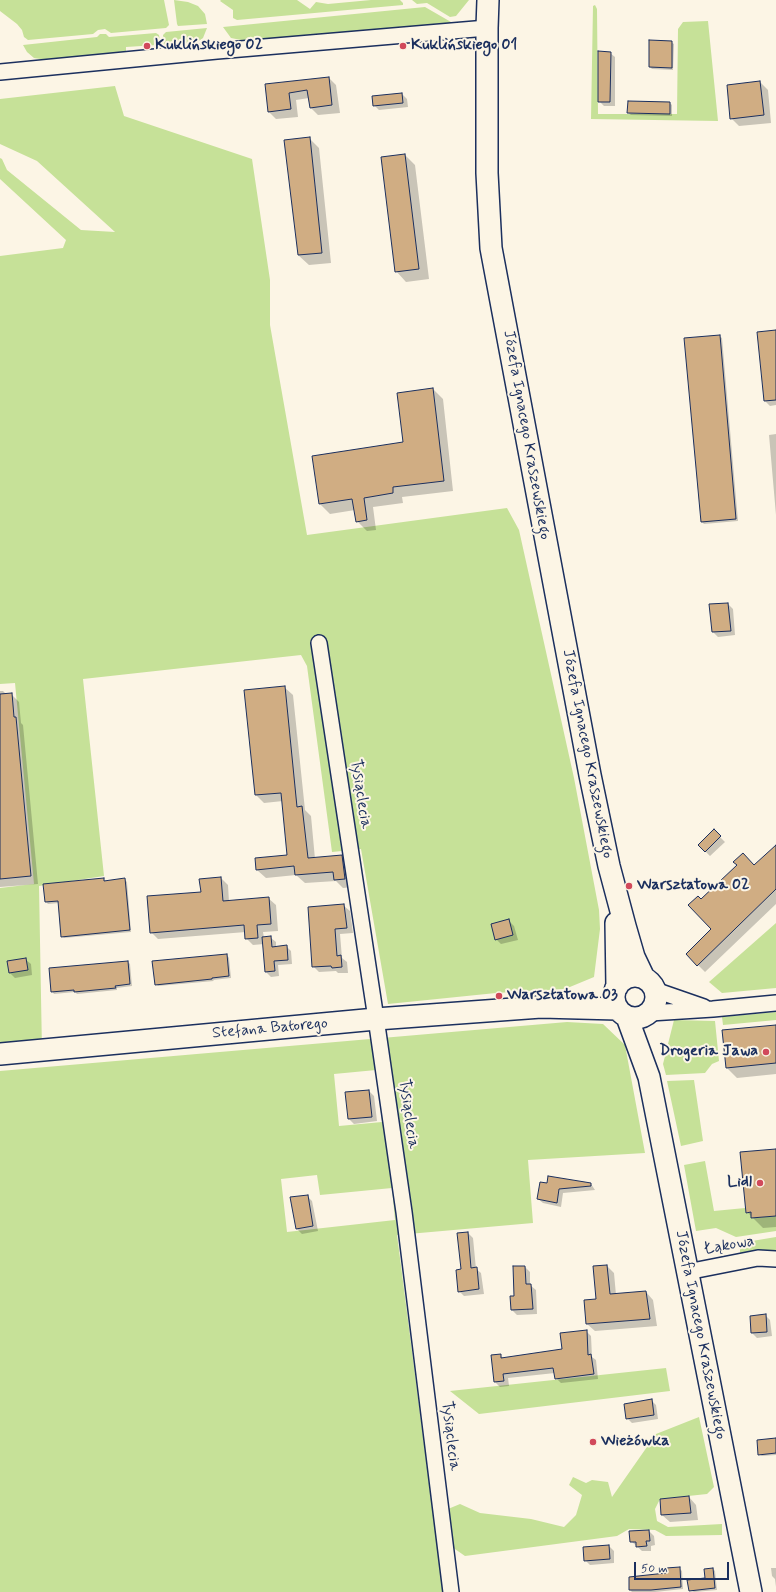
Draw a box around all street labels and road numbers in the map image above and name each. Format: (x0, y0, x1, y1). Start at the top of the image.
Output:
street label: Józefa Ignacego Kraszewskiego (498, 329, 554, 541)
street label: Józefa Ignacego Kraszewskiego (557, 648, 617, 860)
street label: Tysiąclecia (345, 758, 375, 830)
street label: Stefana Batorego (211, 1014, 329, 1044)
street label: Tysiąclecia (394, 1078, 422, 1150)
street label: Józefa Ignacego Kraszewskiego (670, 1229, 730, 1441)
street label: Łąkowa (702, 1232, 756, 1260)
street label: Tysiąclecia (436, 1400, 464, 1472)

